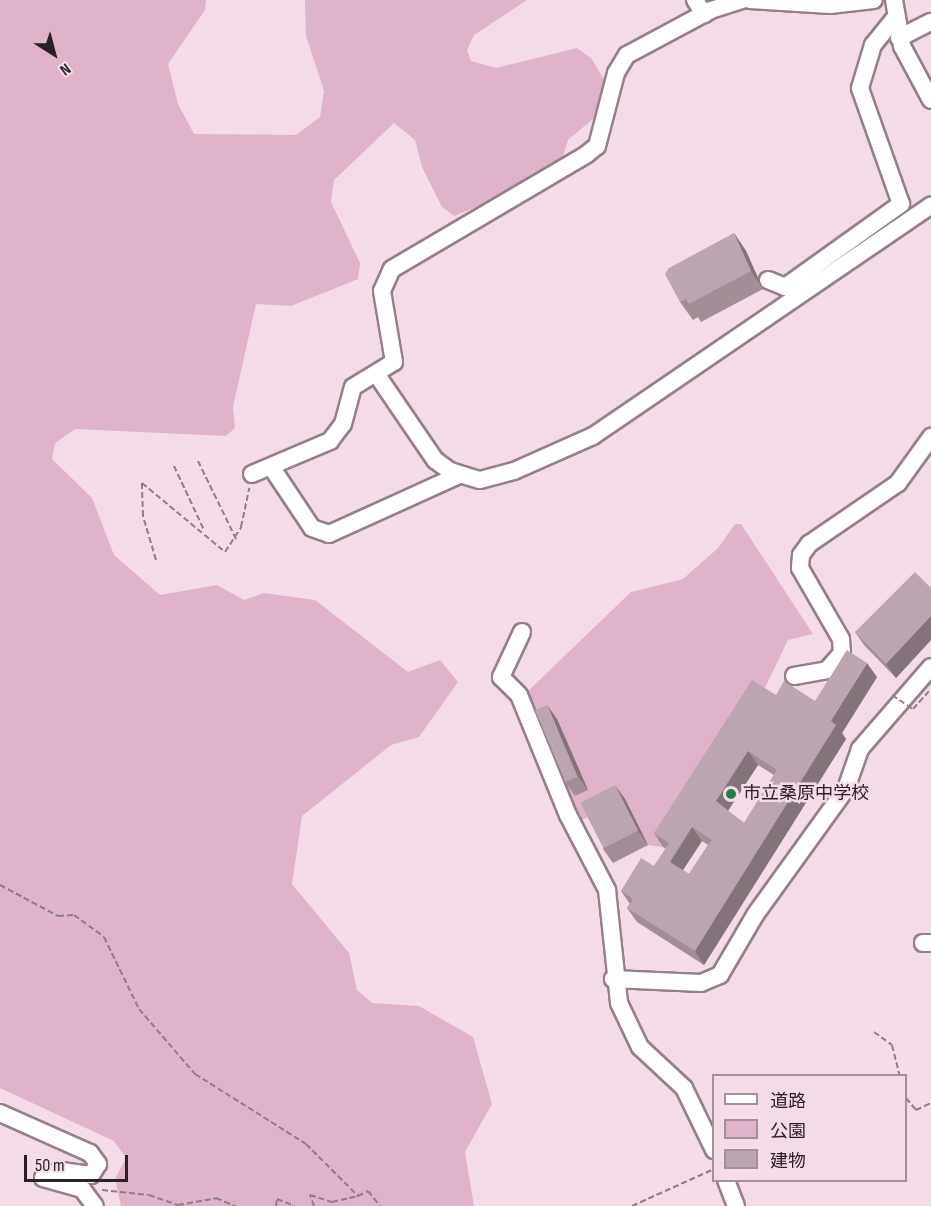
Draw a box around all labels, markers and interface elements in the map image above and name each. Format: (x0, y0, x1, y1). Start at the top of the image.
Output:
north arrow (24, 24, 84, 84)
text: N (56, 59, 74, 79)
place label: 市立桑原中学校 (743, 783, 869, 805)
marker: 市立桑原中学校 (724, 787, 738, 801)
legend (712, 1074, 907, 1182)
text: 道路 (770, 1091, 806, 1112)
text: 公園 (770, 1121, 806, 1142)
scale bar (27, 1143, 130, 1181)
text: 建物 (770, 1151, 806, 1172)
text: 50 m (35, 1155, 65, 1176)

